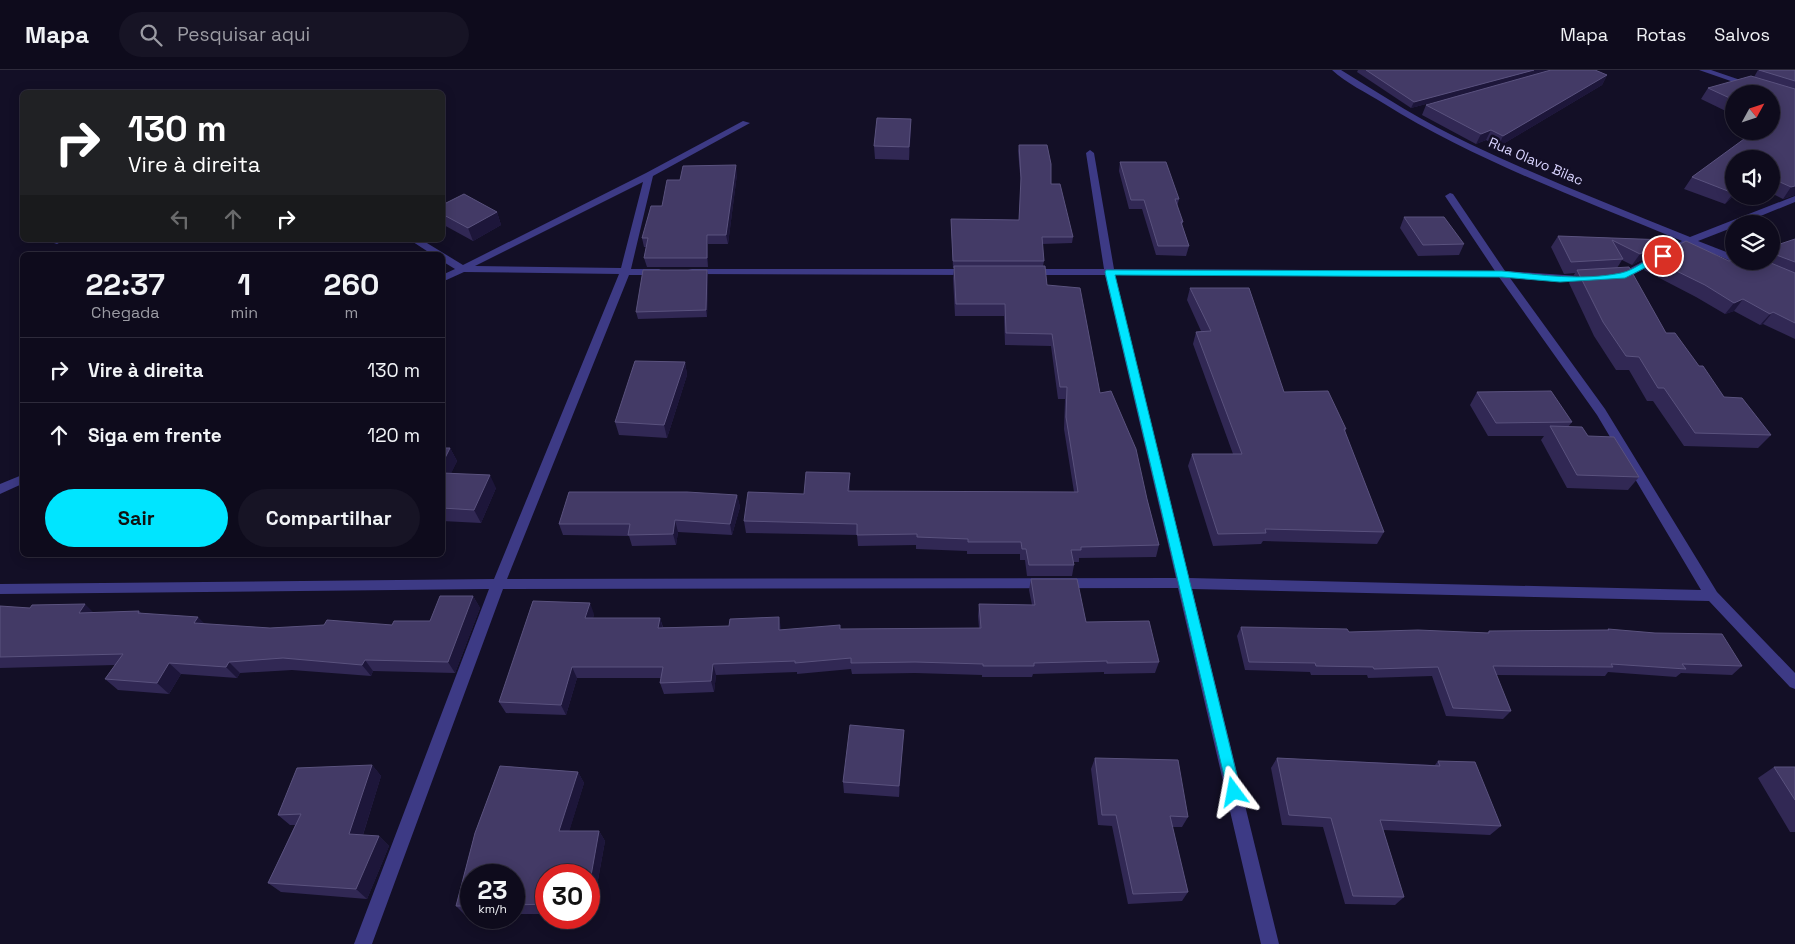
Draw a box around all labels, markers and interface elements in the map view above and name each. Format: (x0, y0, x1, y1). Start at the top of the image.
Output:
search box (119, 12, 469, 57)
text: Mapa (25, 19, 89, 50)
icon: search (137, 21, 165, 49)
text: Pesquisar aqui (177, 22, 310, 47)
text: Mapa (1560, 23, 1608, 46)
text: Rotas (1636, 23, 1686, 46)
text: Salvos (1714, 23, 1770, 46)
north arrow (1725, 85, 1780, 140)
map controls (1725, 85, 1780, 270)
text: 130 m (128, 107, 227, 151)
icon: right (45, 110, 110, 175)
street label: Rua Olavo Bilac (1486, 133, 1586, 189)
text: Vire à direita (128, 150, 260, 178)
button: sound (1725, 150, 1780, 205)
icon: left (166, 205, 194, 233)
icon: ahead (219, 205, 247, 233)
icon: right (272, 205, 300, 233)
button: layers (1725, 215, 1780, 270)
pin (1642, 235, 1684, 277)
icon: arrive (1649, 242, 1677, 270)
text: 22:37 (86, 265, 165, 304)
text: 1 (238, 265, 251, 304)
text: 260 (324, 265, 379, 304)
text: Chegada (91, 302, 159, 323)
text: min (231, 302, 258, 323)
text: m (345, 302, 358, 323)
icon: right (45, 356, 73, 384)
text: Vire à direita (88, 358, 204, 383)
text: 130 m (367, 358, 420, 383)
icon: ahead (45, 421, 73, 449)
text: Siga em frente (88, 423, 222, 448)
text: 120 m (367, 423, 420, 448)
button: Sair (45, 489, 228, 547)
button: Compartilhar (238, 489, 420, 547)
position arrow (1207, 765, 1259, 817)
speed limit sign: 30 (535, 864, 600, 929)
text: 23 (477, 874, 508, 906)
text: km/h (478, 901, 507, 917)

